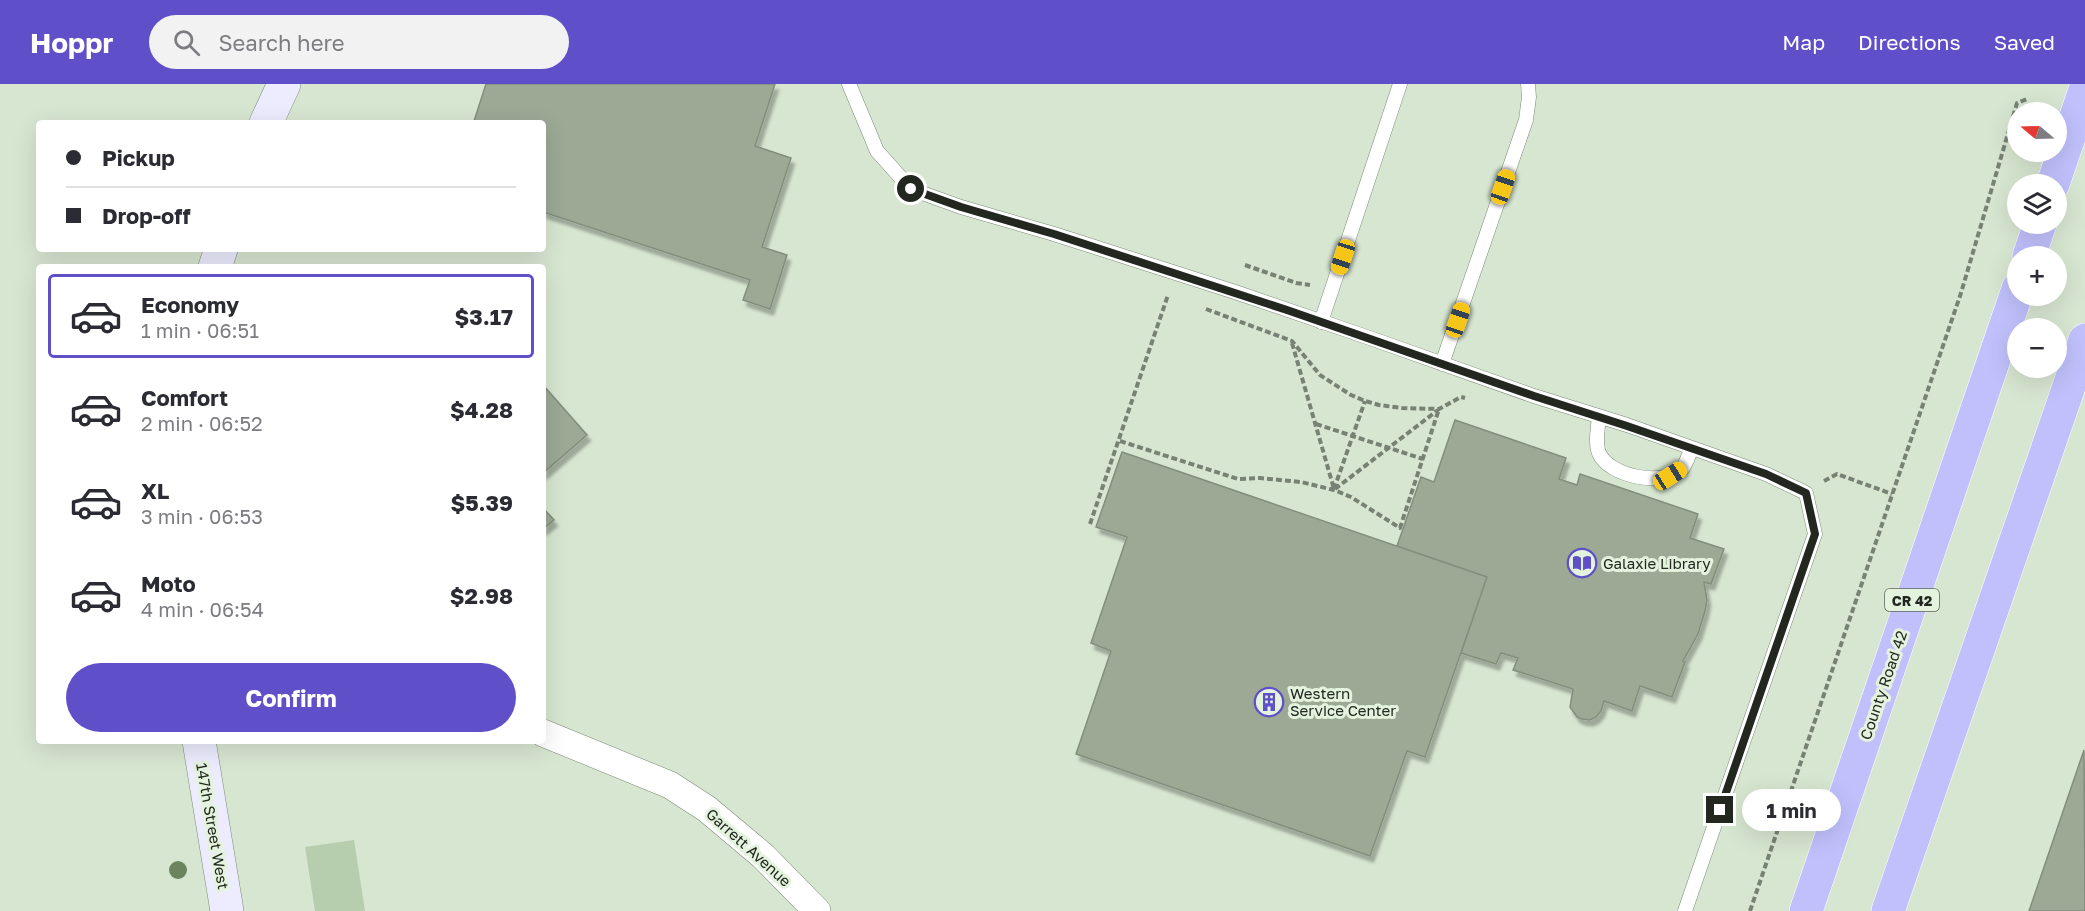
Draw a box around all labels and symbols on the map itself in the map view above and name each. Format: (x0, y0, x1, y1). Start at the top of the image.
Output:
north arrow (2007, 102, 2067, 162)
car (1489, 167, 1517, 207)
route start (897, 175, 924, 202)
car (1329, 237, 1357, 277)
car (1444, 300, 1472, 340)
car (1650, 459, 1690, 493)
library icon: Galaxie Library (1566, 547, 1598, 579)
place label: Galaxie Library (1603, 554, 1711, 572)
road number: CR 42 (1885, 589, 1939, 611)
street label: County Road 42 (1856, 628, 1910, 742)
place label: Western Service Center (1290, 684, 1396, 719)
building icon: Western Service Center (1253, 686, 1285, 718)
street label: 147th Street West (193, 761, 233, 891)
callout: 1 min (1741, 789, 1840, 831)
route end (1706, 796, 1733, 823)
street label: Garrett Avenue (703, 804, 795, 890)

